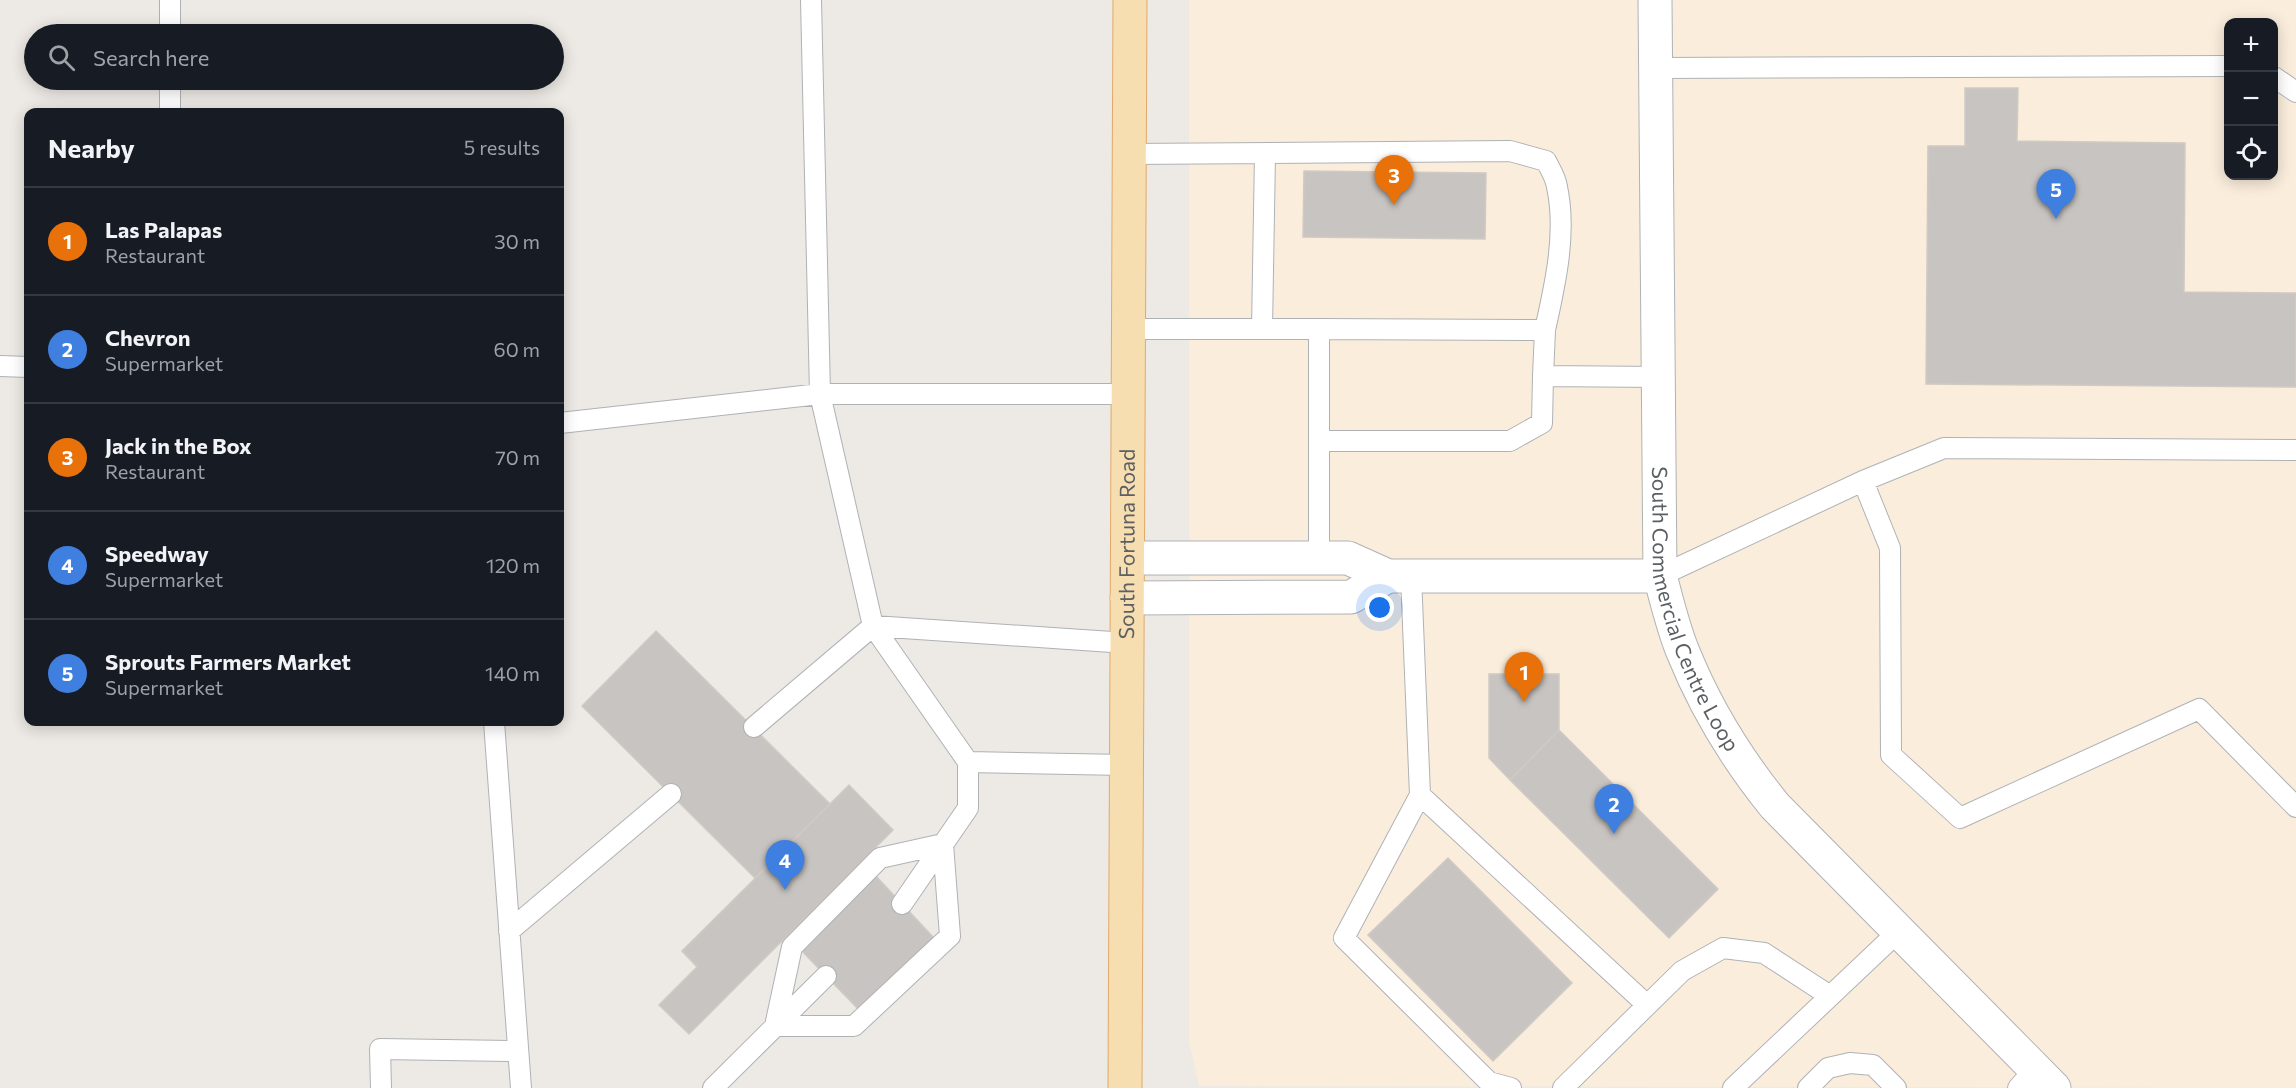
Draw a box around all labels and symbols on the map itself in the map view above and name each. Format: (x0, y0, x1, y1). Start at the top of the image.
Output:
pin: 3 (1374, 156, 1414, 205)
pin: 5 (2036, 170, 2076, 219)
street label: South Fortuna Road (1113, 449, 1139, 639)
street label: South Commercial Centre Loop (1648, 466, 1745, 755)
your location (1365, 593, 1394, 622)
pin: 1 (1504, 652, 1544, 702)
pin: 2 (1594, 784, 1634, 834)
pin: 4 (766, 840, 804, 890)

